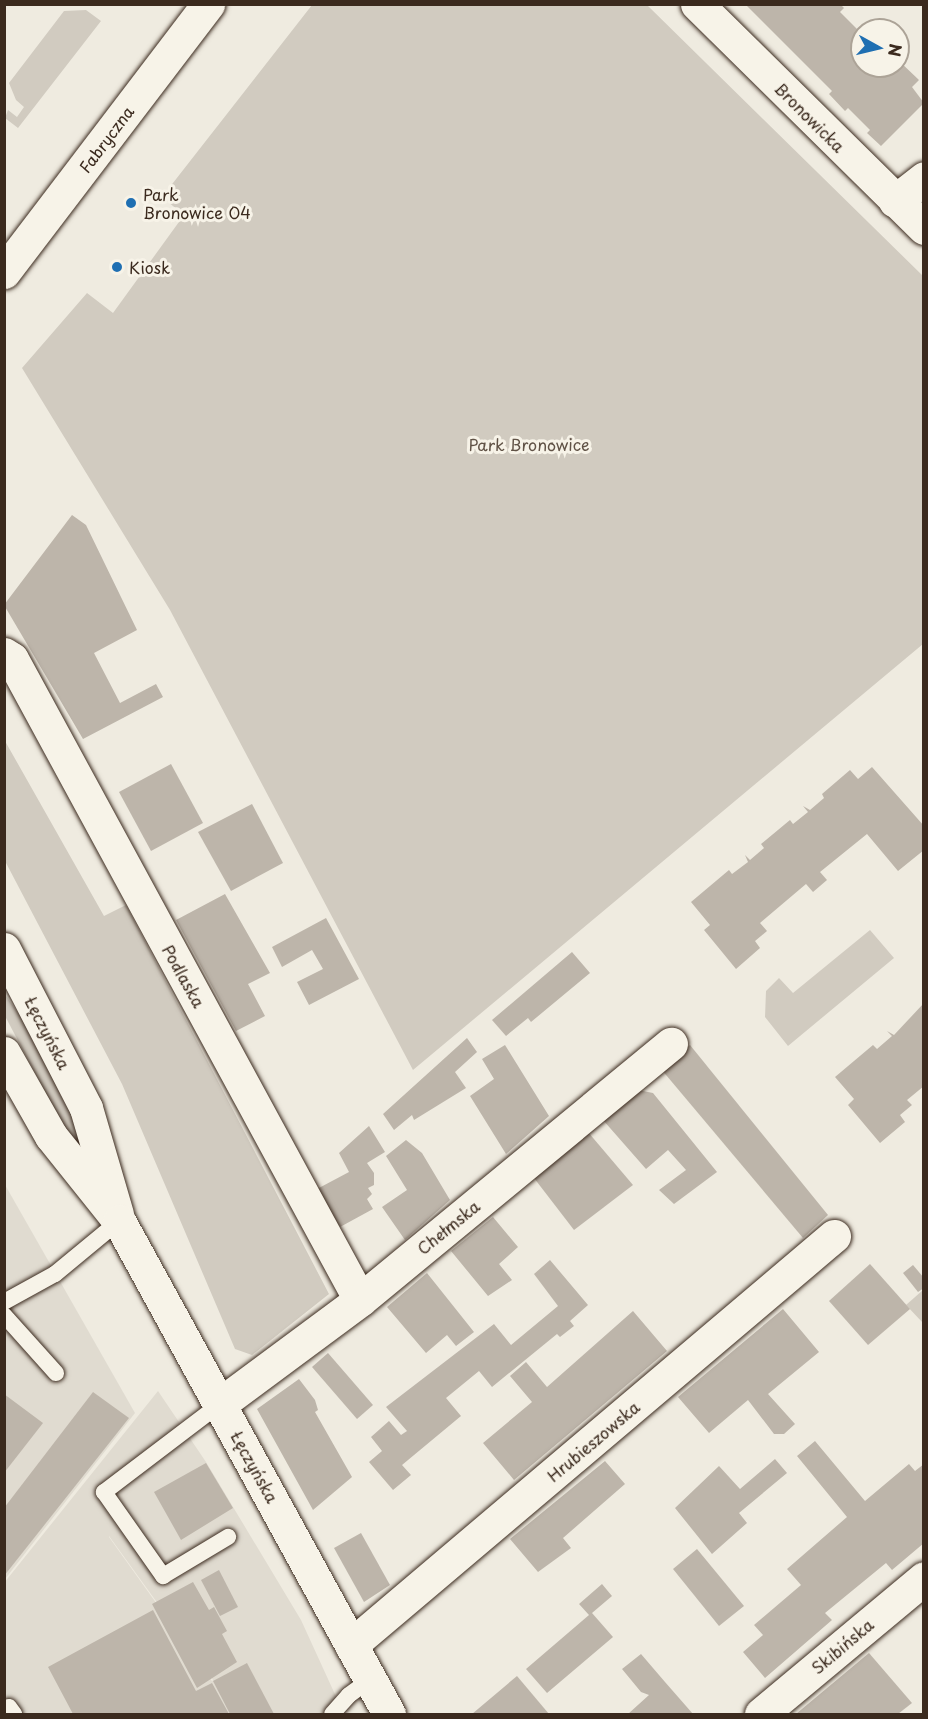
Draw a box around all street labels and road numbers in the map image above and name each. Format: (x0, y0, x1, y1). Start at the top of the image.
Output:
street label: Bronowicka (771, 78, 849, 156)
street label: Fabryczna (75, 102, 137, 176)
street label: Podlaska (159, 941, 209, 1011)
street label: Łęczyńska (22, 994, 74, 1072)
street label: Chełmska (413, 1196, 483, 1258)
street label: Hrubieszowska (543, 1397, 643, 1485)
street label: Łęczyńska (228, 1428, 282, 1506)
street label: Skibińska (807, 1615, 877, 1677)

